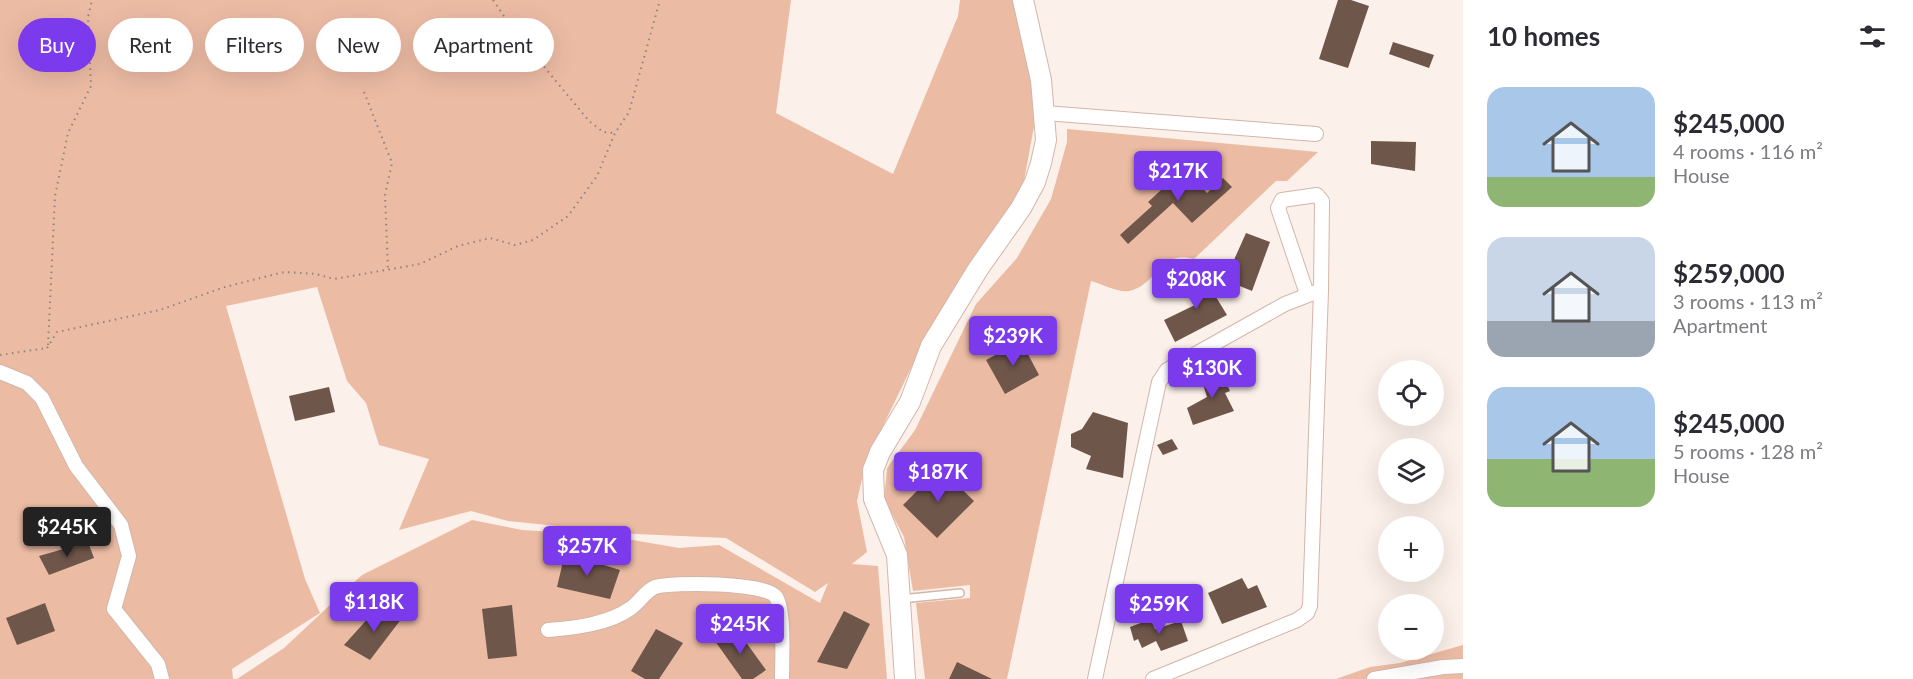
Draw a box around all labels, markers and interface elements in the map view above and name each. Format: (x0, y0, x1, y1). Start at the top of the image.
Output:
chip: Buy (18, 18, 96, 72)
chip: Rent (108, 18, 193, 72)
chip: Filters (205, 18, 304, 72)
chip: New (316, 18, 401, 72)
chip: Apartment (413, 18, 554, 72)
text: 10 homes (1487, 20, 1600, 52)
icon: filters (1856, 20, 1889, 53)
text: $245,000 (1673, 107, 1785, 139)
icon: home (1535, 111, 1607, 183)
text: 4 rooms · 116 m² (1673, 139, 1823, 163)
pin: $217K (1136, 151, 1220, 202)
text: $217K (1148, 158, 1208, 182)
text: House (1673, 163, 1730, 187)
text: $259,000 (1673, 257, 1785, 289)
pin: $208K (1154, 259, 1238, 310)
icon: home (1535, 261, 1607, 333)
text: $208K (1166, 266, 1226, 290)
text: 3 rooms · 113 m² (1673, 289, 1823, 313)
text: Apartment (1673, 313, 1767, 337)
pin: $239K (971, 316, 1055, 367)
text: $239K (983, 323, 1043, 347)
pin: $130K (1170, 348, 1254, 399)
text: $130K (1182, 355, 1242, 379)
map controls (1378, 360, 1444, 660)
button: locate (1378, 360, 1444, 426)
text: $245,000 (1673, 407, 1785, 439)
icon: home (1535, 411, 1607, 483)
button: layers (1378, 438, 1444, 504)
text: 5 rooms · 128 m² (1673, 439, 1823, 463)
pin: $187K (896, 452, 980, 503)
text: $187K (908, 459, 968, 483)
text: House (1673, 463, 1730, 487)
pin: $245K (25, 507, 109, 558)
text: $245K (37, 514, 97, 538)
button: + (1378, 516, 1444, 582)
pin: $257K (545, 526, 629, 577)
text: $257K (557, 533, 617, 557)
pin: $118K (332, 582, 416, 633)
pin: $259K (1117, 584, 1201, 635)
text: $118K (344, 589, 404, 613)
text: $259K (1129, 591, 1189, 615)
button: − (1378, 594, 1444, 660)
pin: $245K (698, 604, 782, 655)
text: $245K (710, 611, 770, 635)

